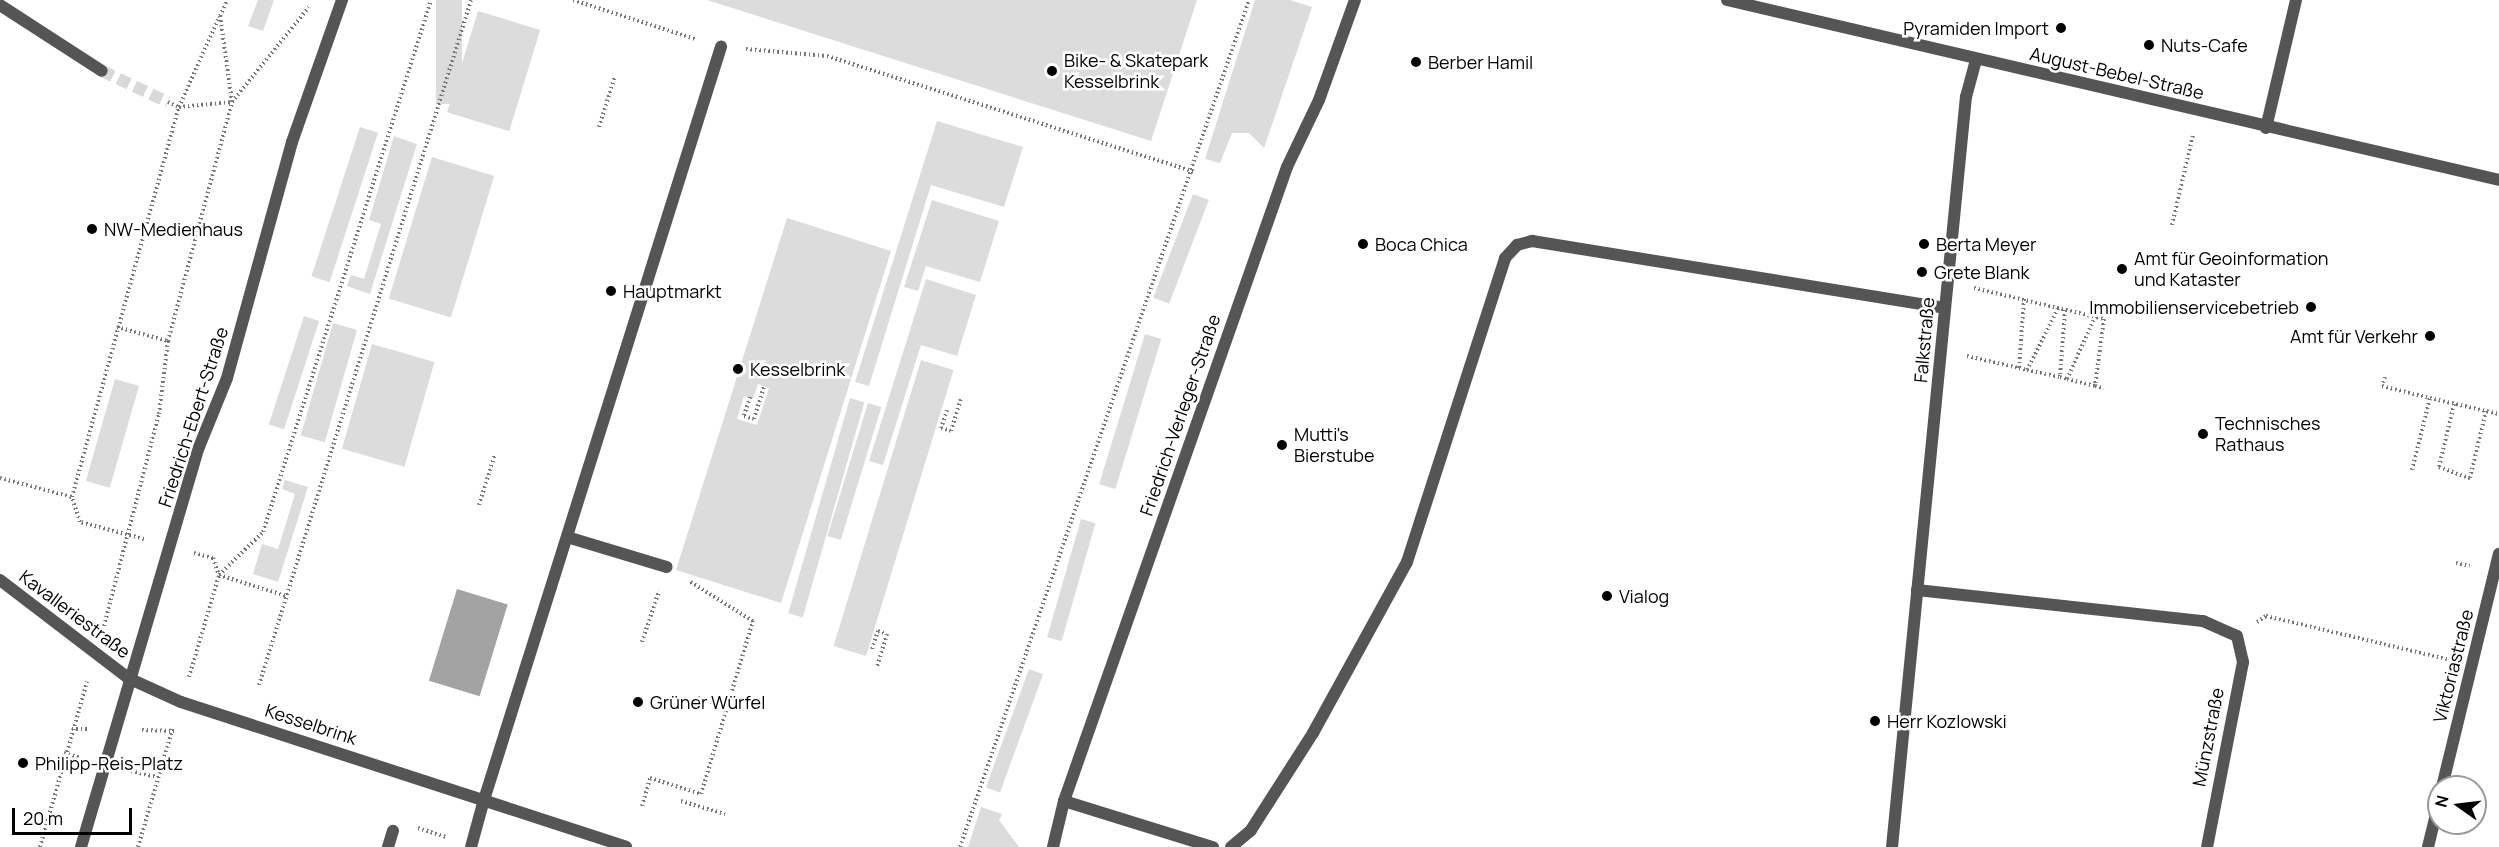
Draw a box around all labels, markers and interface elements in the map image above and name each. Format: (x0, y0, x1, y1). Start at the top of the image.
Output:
place label: Pyramiden Import (1903, 17, 2049, 39)
marker: Pyramiden Import (2054, 21, 2068, 35)
place label: Nuts-Cafe (2161, 34, 2248, 56)
marker: Nuts-Cafe (2142, 38, 2156, 52)
street label: August-Bebel-Straße (2028, 42, 2206, 104)
place label: Bike- & Skatepark Kesselbrink (1064, 50, 1208, 92)
place label: Berber Hamil (1428, 51, 1533, 73)
marker: Berber Hamil (1409, 55, 1423, 69)
marker: Bike- & Skatepark Kesselbrink (1045, 64, 1059, 78)
place label: NW-Medienhaus (104, 218, 243, 240)
marker: NW-Medienhaus (85, 222, 99, 236)
place label: Boca Chica (1375, 233, 1468, 255)
place label: Berta Meyer (1936, 233, 2036, 255)
marker: Boca Chica (1356, 237, 1370, 251)
marker: Berta Meyer (1917, 237, 1931, 251)
place label: Amt für Geoinformation und Kataster (2134, 248, 2329, 290)
place label: Grete Blank (1934, 261, 2029, 283)
marker: Amt für Geoinformation und Kataster (2115, 262, 2129, 276)
marker: Grete Blank (1915, 265, 1929, 279)
place label: Hauptmarkt (623, 280, 722, 302)
marker: Hauptmarkt (604, 284, 618, 298)
street label: Falkstraße (1910, 296, 1938, 384)
place label: Immobilienservicebetrieb (2089, 296, 2299, 318)
marker: Immobilienservicebetrieb (2304, 300, 2318, 314)
street label: Friedrich-Verleger-Straße (1135, 311, 1225, 519)
street label: Friedrich-Ebert-Straße (154, 324, 232, 510)
place label: Amt für Verkehr (2290, 325, 2418, 347)
marker: Amt für Verkehr (2423, 329, 2437, 343)
place label: Kesselbrink (750, 358, 845, 380)
marker: Kesselbrink (731, 362, 745, 376)
place label: Technisches Rathaus (2215, 413, 2320, 456)
place label: Mutti's Bierstube (1294, 424, 1374, 466)
marker: Technisches Rathaus (2196, 427, 2210, 441)
marker: Mutti's Bierstube (1275, 438, 1289, 452)
street label: Kavalleriestraße (15, 565, 135, 663)
place label: Vialog (1619, 585, 1669, 607)
marker: Vialog (1600, 589, 1614, 603)
street label: Viktoriastraße (2429, 607, 2477, 725)
street label: Münzstraße (2188, 686, 2228, 788)
place label: Grüner Würfel (650, 691, 765, 713)
marker: Grüner Würfel (631, 695, 645, 709)
street label: Kesselbrink (262, 699, 360, 749)
place label: Herr Kozlowski (1887, 710, 2007, 732)
marker: Herr Kozlowski (1868, 714, 1882, 728)
place label: Philipp-Reis-Platz (35, 752, 183, 774)
marker: Philipp-Reis-Platz (16, 756, 30, 770)
north arrow (2427, 775, 2487, 835)
text: N (2429, 793, 2454, 809)
scale bar (15, 796, 135, 834)
text: 20 m (23, 806, 63, 830)

